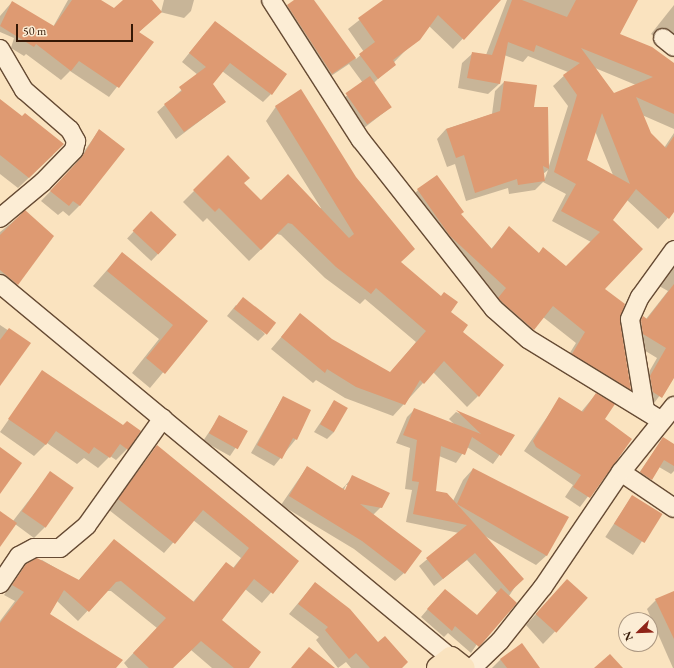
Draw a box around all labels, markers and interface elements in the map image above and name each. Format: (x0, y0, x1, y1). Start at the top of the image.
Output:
scale bar (18, 16, 135, 42)
text: 50 m (23, 23, 46, 39)
north arrow (618, 612, 658, 652)
text: N (620, 629, 636, 643)

